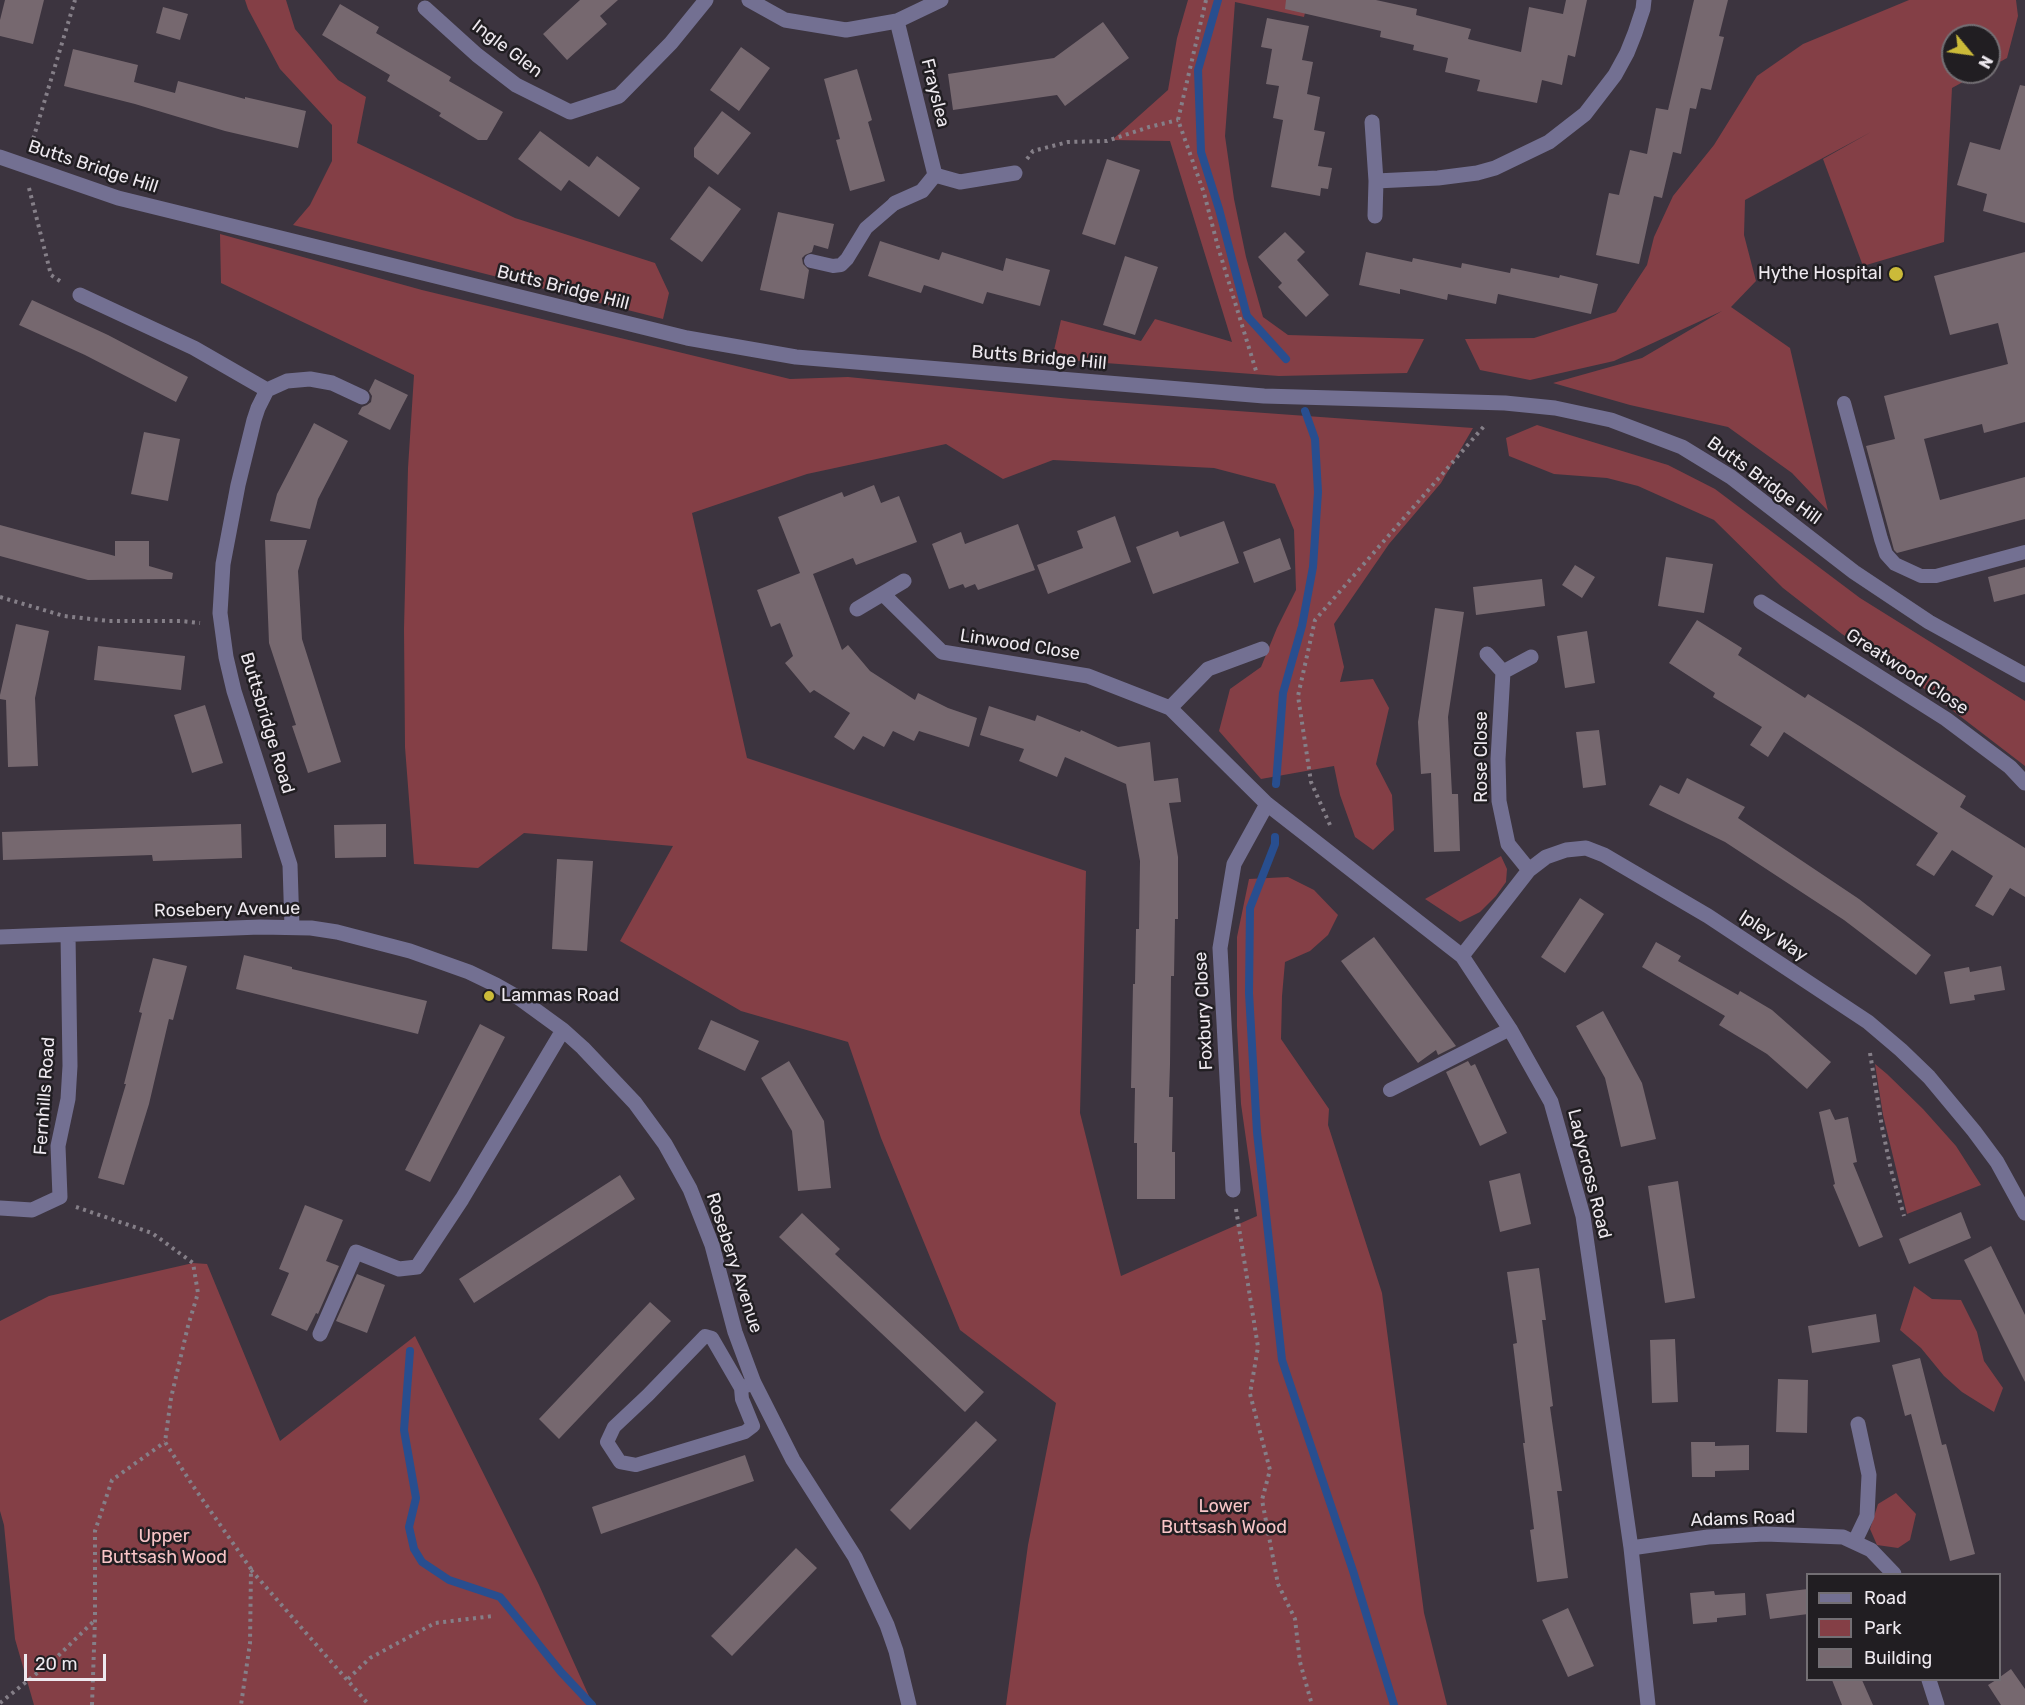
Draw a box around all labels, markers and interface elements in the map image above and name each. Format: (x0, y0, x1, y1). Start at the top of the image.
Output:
street label: Ingle Glen (467, 15, 547, 83)
north arrow (1941, 24, 2001, 84)
text: N (1974, 52, 1997, 72)
street label: Frayslea (916, 56, 954, 130)
street label: Butts Bridge Hill (25, 136, 161, 198)
street label: Butts Bridge Hill (495, 261, 631, 315)
place label: Hythe Hospital (1758, 263, 1882, 285)
marker: Hythe Hospital (1887, 265, 1905, 283)
street label: Butts Bridge Hill (970, 341, 1108, 375)
street label: Butts Bridge Hill (1703, 432, 1825, 530)
street label: Greatwood Close (1842, 624, 1972, 720)
street label: Linwood Close (958, 625, 1082, 665)
street label: Buttsbridge Road (235, 650, 299, 796)
street label: Rose Close (1471, 711, 1493, 803)
street label: Rosebery Avenue (154, 898, 300, 922)
street label: Ipley Way (1735, 906, 1811, 966)
street label: Foxbury Close (1190, 951, 1218, 1071)
place label: Lammas Road (501, 985, 619, 1007)
marker: Lammas Road (482, 989, 496, 1003)
street label: Fernhills Road (30, 1036, 60, 1156)
street label: Ladycross Road (1562, 1107, 1616, 1241)
street label: Rosebery Avenue (701, 1190, 767, 1336)
park label: Lower Buttsash Wood (1161, 1496, 1287, 1538)
street label: Adams Road (1690, 1506, 1796, 1532)
park label: Upper Buttsash Wood (101, 1526, 227, 1568)
legend (1806, 1573, 2001, 1681)
text: Road (1864, 1587, 1907, 1609)
text: Park (1864, 1617, 1901, 1639)
scale bar (27, 1642, 110, 1680)
text: Building (1864, 1647, 1932, 1669)
text: 20 m (35, 1653, 77, 1675)

